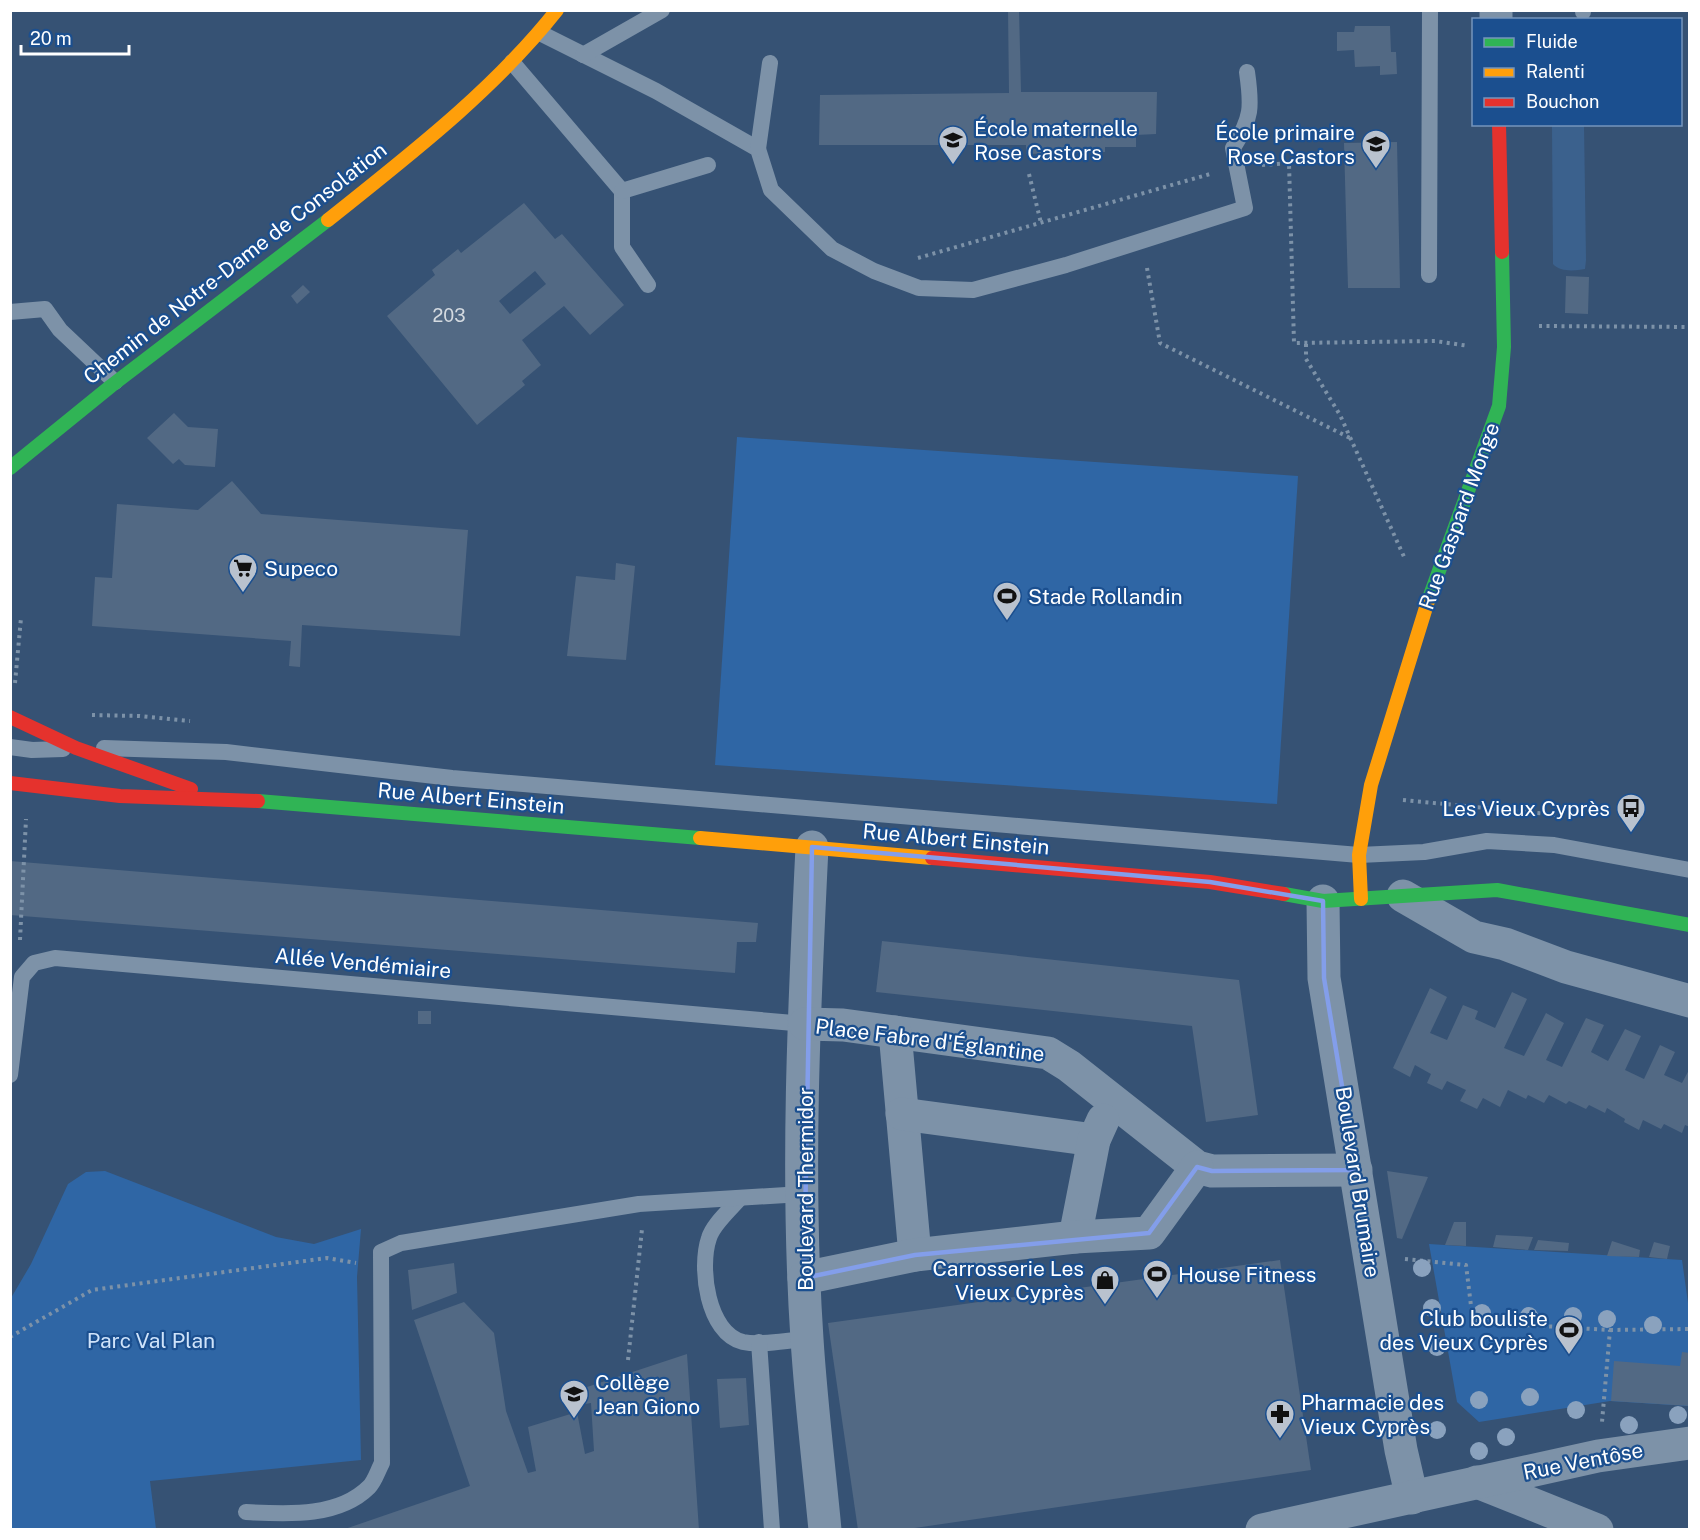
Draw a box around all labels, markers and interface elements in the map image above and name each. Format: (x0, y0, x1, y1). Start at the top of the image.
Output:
scale bar (21, 18, 129, 56)
legend (1472, 18, 1682, 126)
text: 20 m (30, 28, 72, 49)
text: Fluide (1526, 31, 1578, 52)
text: Ralenti (1526, 61, 1585, 82)
text: Bouchon (1526, 91, 1599, 112)
place label: École maternelle Rose Castors (974, 116, 1138, 165)
place label: École primaire Rose Castors (1215, 120, 1355, 169)
school or university icon: École maternelle Rose Castors (937, 124, 969, 166)
school or university icon: École primaire Rose Castors (1360, 128, 1392, 170)
street label: Chemin de Notre-Dame de Consolation (79, 137, 391, 389)
house number: 203 (433, 305, 465, 326)
street label: Rue Gaspard Monge (1414, 419, 1504, 613)
supermarket icon: Supeco (227, 552, 259, 594)
place label: Supeco (264, 556, 338, 581)
sports icon: Stade Rollandin (991, 580, 1023, 622)
place label: Stade Rollandin (1028, 584, 1183, 609)
street label: Rue Albert Einstein (376, 777, 566, 819)
bus stop icon: Les Vieux Cyprès (1615, 792, 1647, 834)
place label: Les Vieux Cyprès (1442, 796, 1610, 821)
street label: Rue Albert Einstein (861, 818, 1051, 860)
street label: Allée Vendémiaire (274, 943, 452, 983)
street label: Place Fabre d'Églantine (814, 1014, 1046, 1066)
street label: Boulevard Brumaire (1331, 1085, 1385, 1279)
street label: Boulevard Thermidor (793, 1087, 818, 1291)
place label: Carrosserie Les Vieux Cyprès (932, 1256, 1084, 1305)
sports icon: House Fitness (1141, 1258, 1173, 1300)
place label: House Fitness (1178, 1262, 1316, 1287)
shop icon: Carrosserie Les Vieux Cyprès (1089, 1264, 1121, 1306)
place label: Club bouliste des Vieux Cyprès (1379, 1306, 1548, 1355)
sports icon: Club bouliste des Vieux Cyprès (1553, 1314, 1585, 1356)
park label: Parc Val Plan (87, 1328, 215, 1353)
place label: Collège Jean Giono (595, 1370, 700, 1419)
school or university icon: Collège Jean Giono (558, 1378, 590, 1420)
place label: Pharmacie des Vieux Cyprès (1301, 1390, 1444, 1439)
pharmacy icon: Pharmacie des Vieux Cyprès (1264, 1398, 1296, 1440)
street label: Rue Ventôse (1521, 1437, 1645, 1485)

